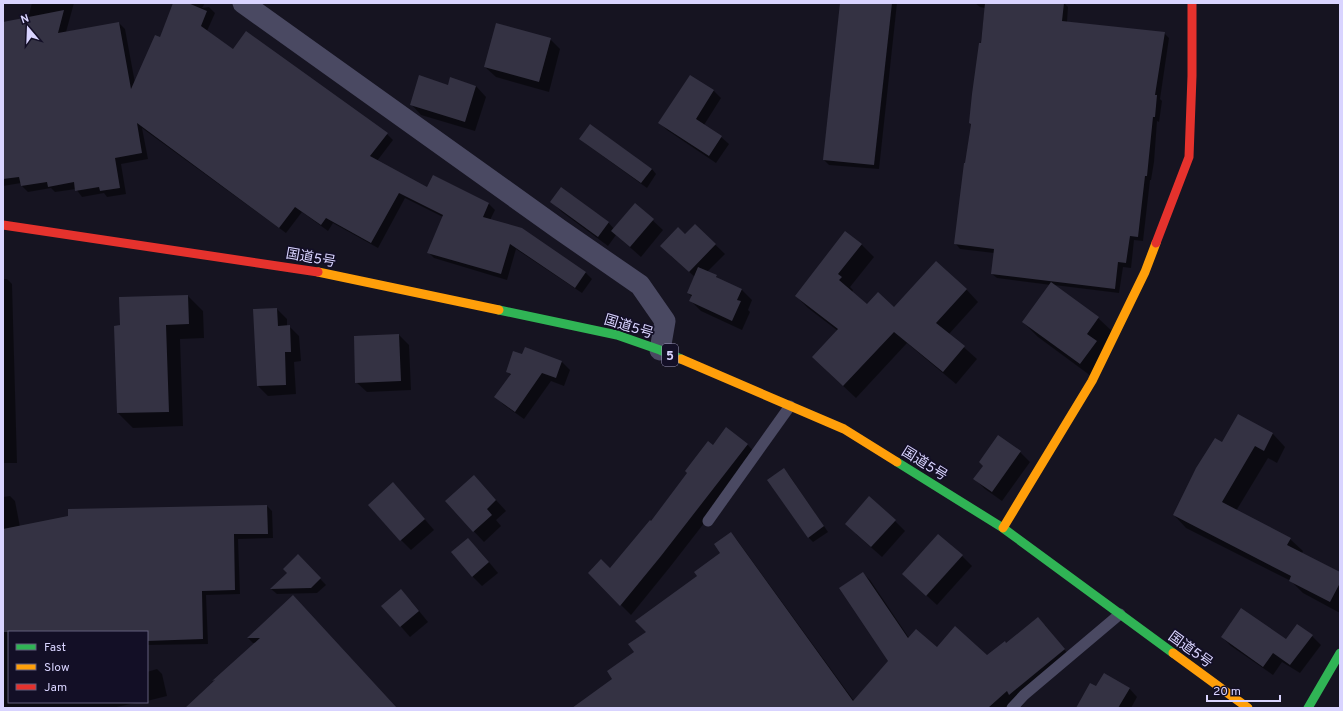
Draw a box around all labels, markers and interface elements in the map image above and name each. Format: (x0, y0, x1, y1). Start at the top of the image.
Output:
north arrow (8, 8, 48, 48)
text: N (19, 12, 31, 27)
street label: 国道5号 (284, 246, 337, 271)
street label: 国道5号 (602, 312, 655, 343)
road number: 5 (662, 344, 678, 366)
street label: 国道5号 (898, 444, 950, 485)
street label: 国道5号 (1165, 628, 1216, 672)
legend (8, 631, 148, 703)
text: Fast (44, 640, 66, 656)
text: Slow (44, 660, 70, 676)
scale bar (1207, 677, 1280, 703)
text: Jam (44, 680, 67, 696)
text: 20 m (1213, 684, 1241, 700)

